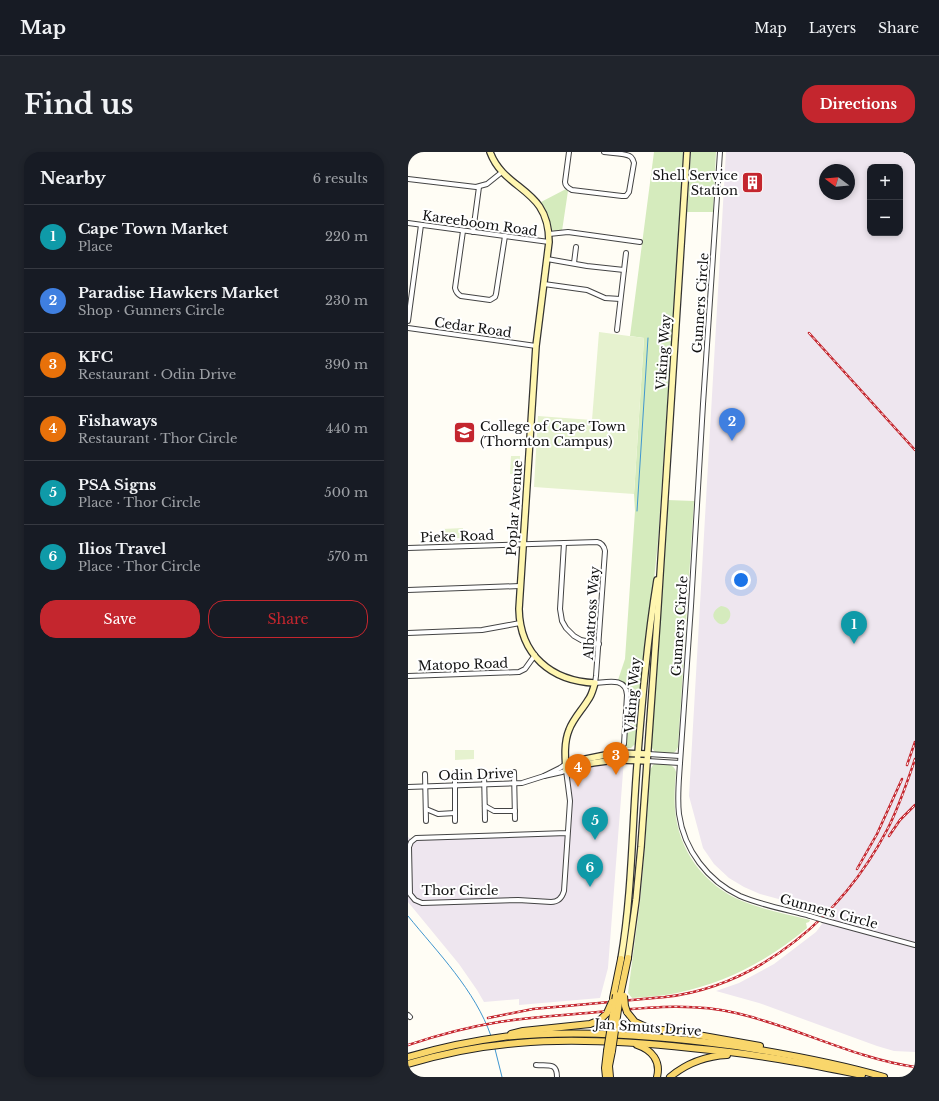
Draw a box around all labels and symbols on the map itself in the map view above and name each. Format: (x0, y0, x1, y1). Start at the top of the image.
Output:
north arrow (819, 164, 855, 200)
place label: Shell Service Station (652, 167, 738, 199)
building icon: Shell Service Station (740, 169, 766, 195)
street label: Kareeboom Road (421, 207, 539, 240)
street label: Gunners Circle (689, 252, 712, 354)
street label: Viking Way (652, 313, 675, 392)
street label: Cedar Road (433, 314, 513, 341)
pin: 2 (719, 408, 745, 441)
place label: College of Cape Town (Thornton Campus) (480, 418, 626, 450)
school or university icon: College of Cape Town (Thornton Campus) (452, 420, 478, 446)
street label: Poplar Avenue (503, 460, 526, 556)
street label: Pieke Road (420, 527, 495, 546)
street label: Albatross Way (580, 565, 603, 661)
your location (731, 570, 751, 590)
street label: Gunners Circle (668, 575, 691, 677)
pin: 1 (841, 611, 867, 644)
street label: Matopo Road (418, 654, 509, 675)
street label: Viking Way (621, 656, 644, 735)
pin: 3 (603, 742, 629, 775)
pin: 4 (565, 754, 591, 787)
street label: Odin Drive (438, 765, 514, 784)
pin: 5 (582, 807, 608, 840)
pin: 6 (577, 854, 603, 887)
street label: Thor Circle (421, 882, 499, 899)
street label: Gunners Circle (778, 890, 880, 933)
street label: Jan Smuts Drive (592, 1015, 702, 1040)

